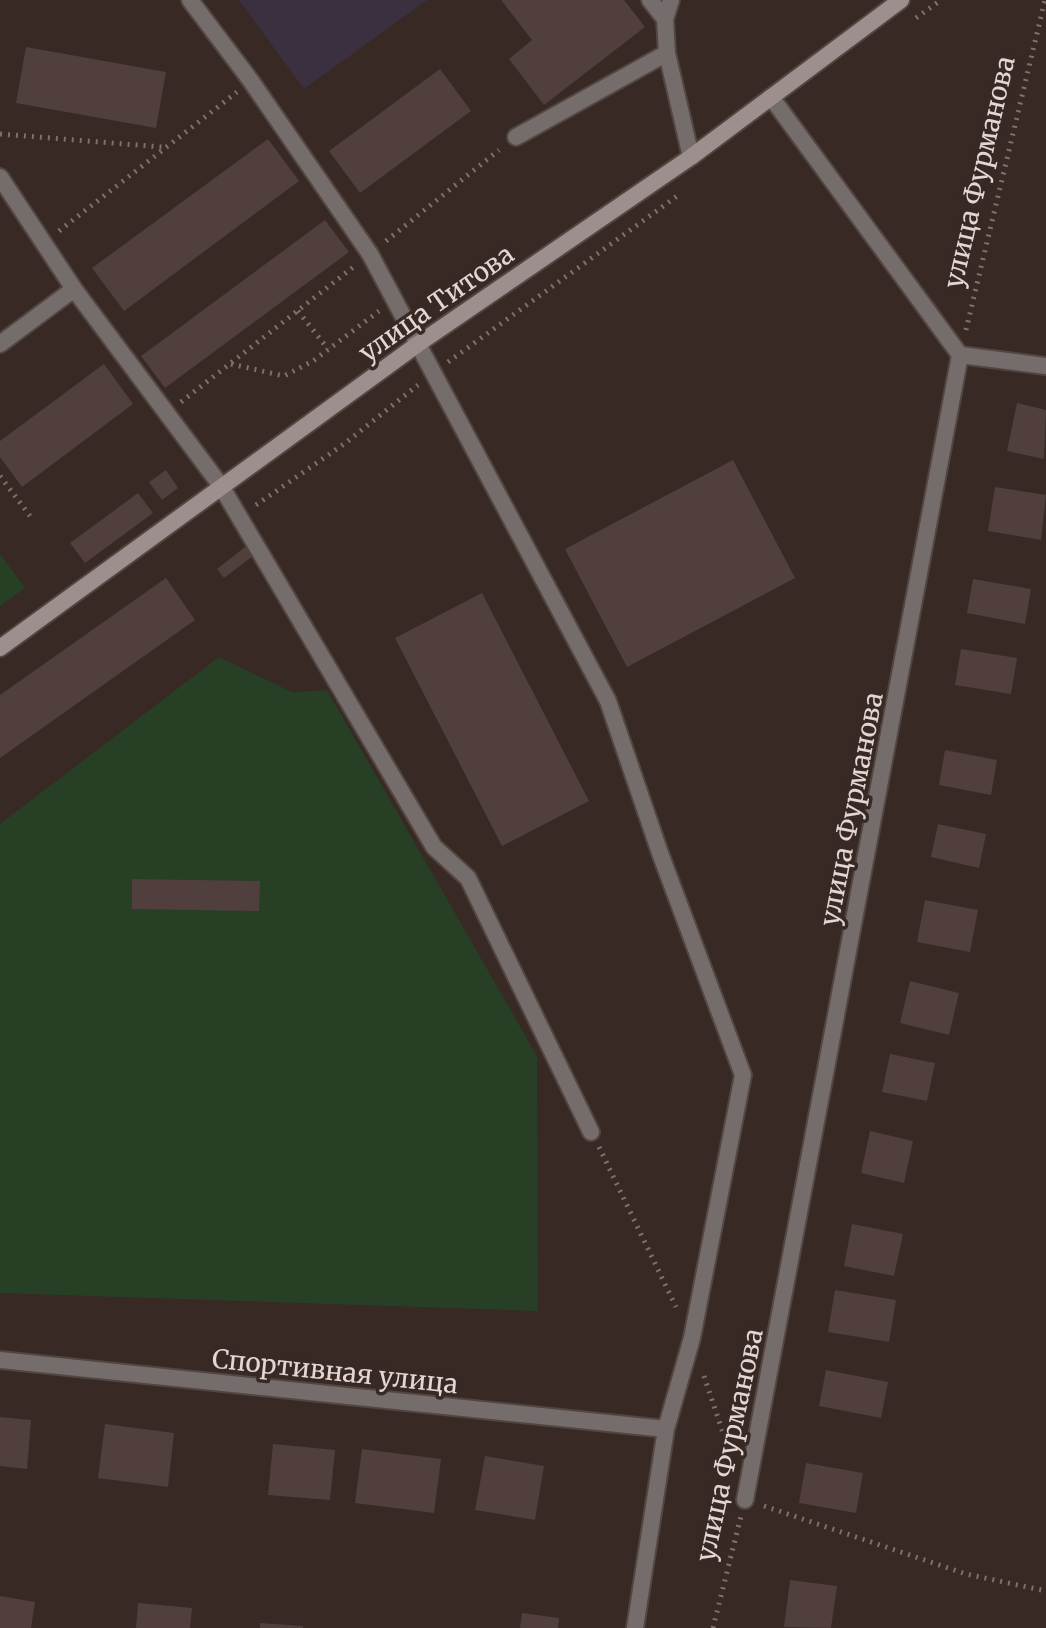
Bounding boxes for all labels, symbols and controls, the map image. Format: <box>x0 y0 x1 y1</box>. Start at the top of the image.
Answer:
street label: улица Фурманова <box>936 53 1022 291</box>
street label: улица Титова <box>352 237 520 369</box>
street label: улица Фурманова <box>812 689 890 929</box>
street label: улица Фурманова <box>688 1325 770 1564</box>
street label: Спортивная улица <box>210 1342 460 1400</box>

